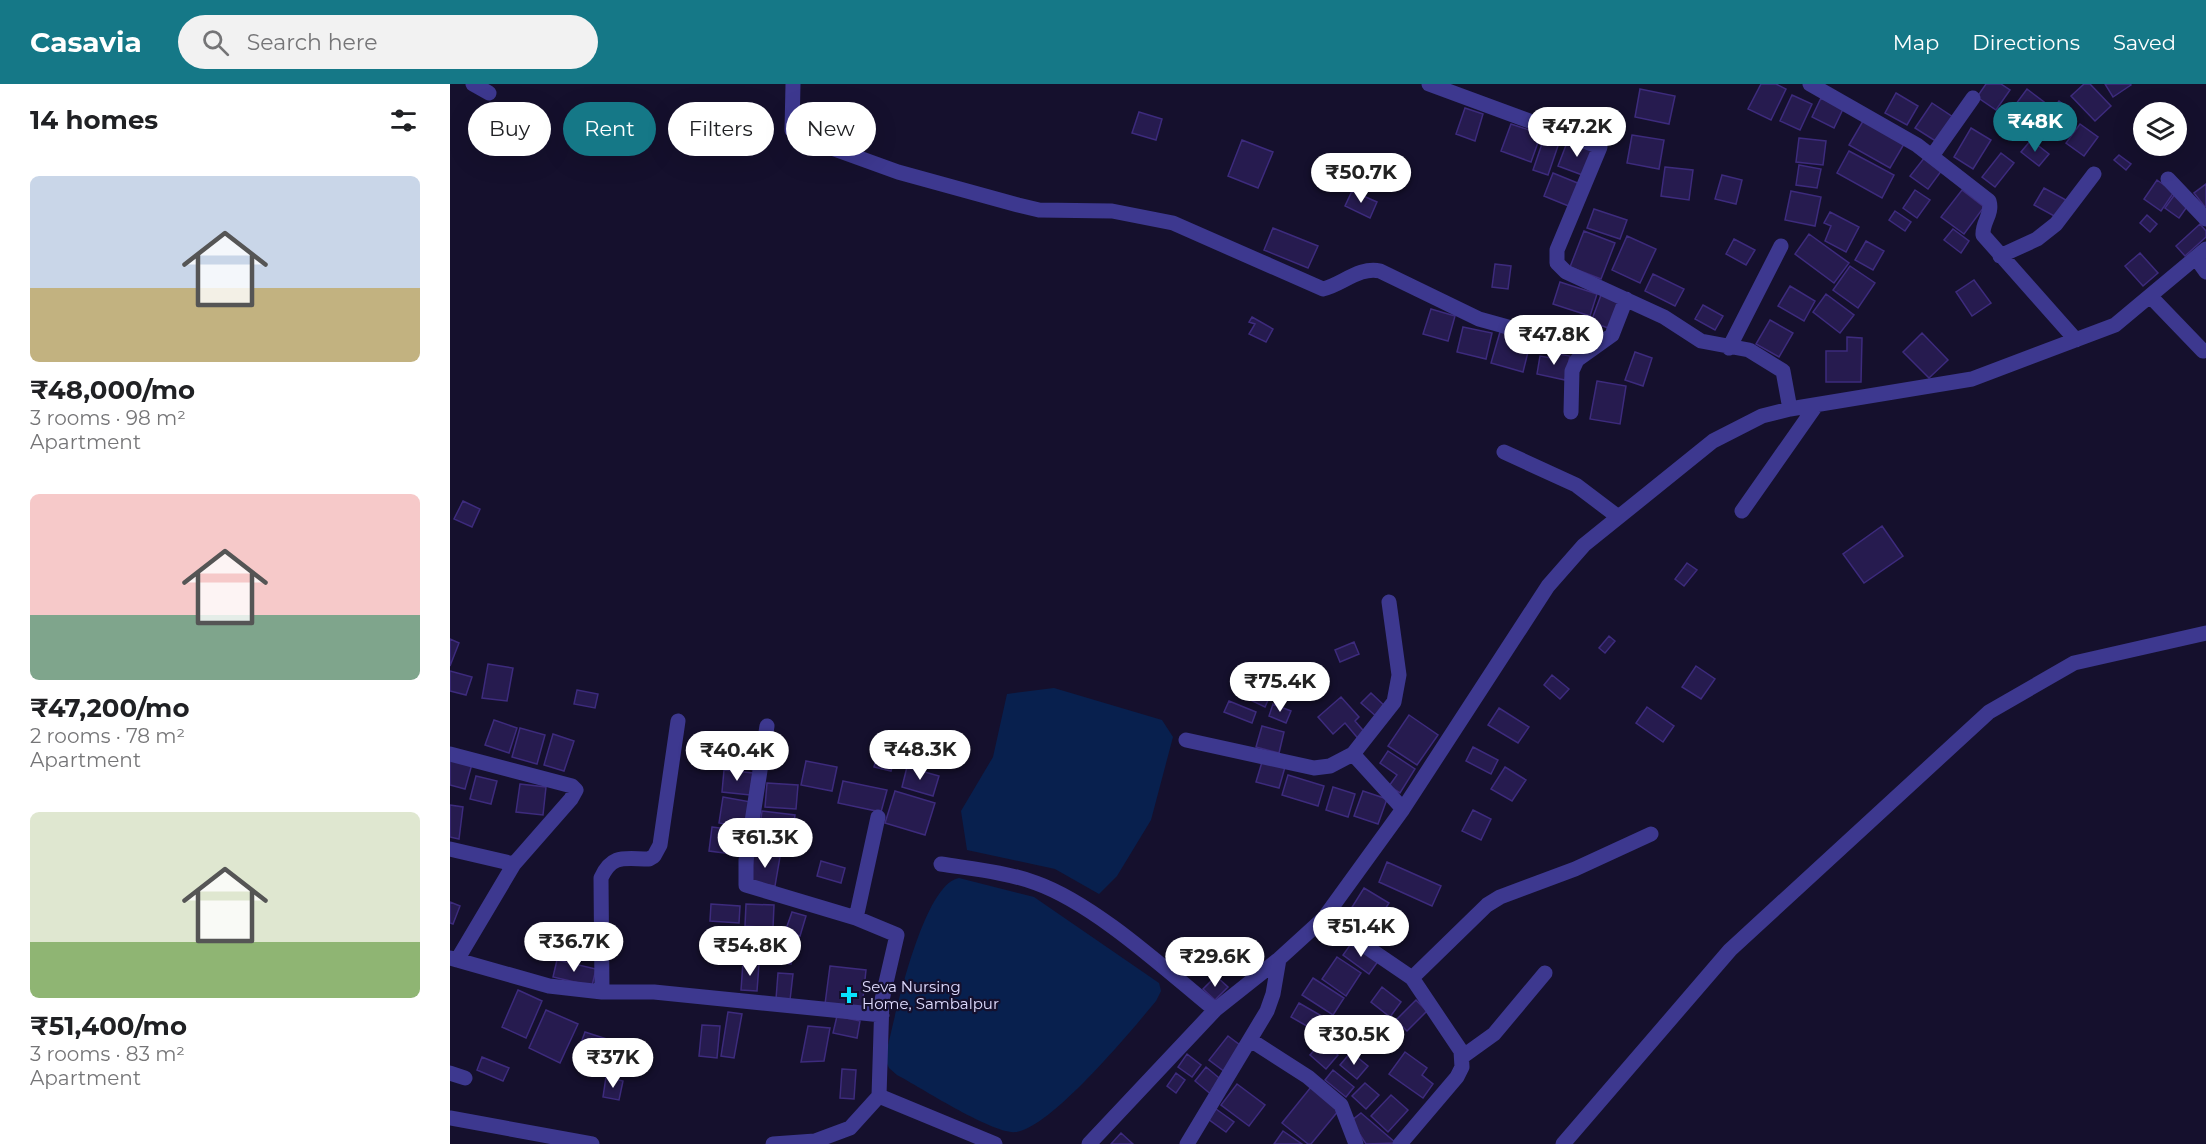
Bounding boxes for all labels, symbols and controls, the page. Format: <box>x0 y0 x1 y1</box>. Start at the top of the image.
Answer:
search box <box>178 15 598 69</box>
text: Casavia <box>30 25 142 59</box>
icon: search <box>199 26 232 59</box>
text: Search here <box>247 29 378 56</box>
text: Map <box>1893 30 1939 55</box>
text: Directions <box>1972 30 2080 55</box>
text: Saved <box>2113 30 2176 55</box>
chip: Buy <box>468 102 551 156</box>
chip: Rent <box>563 102 656 156</box>
chip: Filters <box>668 102 774 156</box>
chip: New <box>786 102 876 156</box>
pin: ₹48K <box>1999 102 2071 153</box>
map controls <box>2133 102 2187 156</box>
button: layers <box>2133 102 2187 156</box>
text: 14 homes <box>30 104 158 136</box>
icon: filters <box>387 104 420 137</box>
pin: ₹47.2K <box>1528 107 1626 158</box>
text: ₹48K <box>2007 109 2063 133</box>
text: ₹47.2K <box>1542 114 1612 138</box>
pin: ₹50.7K <box>1312 153 1410 204</box>
text: ₹50.7K <box>1325 160 1397 184</box>
icon: home <box>171 215 279 323</box>
pin: ₹47.8K <box>1505 315 1603 366</box>
text: ₹47.8K <box>1518 322 1590 346</box>
text: ₹48,000/mo <box>30 374 195 406</box>
text: 3 rooms · 98 m² <box>30 406 186 430</box>
text: Apartment <box>30 430 141 454</box>
icon: home <box>171 533 279 641</box>
pin: ₹75.4K <box>1231 662 1329 713</box>
text: ₹75.4K <box>1244 669 1316 693</box>
text: ₹47,200/mo <box>30 692 190 724</box>
text: 2 rooms · 78 m² <box>30 724 185 748</box>
pin: ₹48.3K <box>871 730 969 781</box>
pin: ₹40.4K <box>688 731 786 782</box>
text: ₹48.3K <box>883 737 957 761</box>
text: ₹40.4K <box>700 738 774 762</box>
text: Apartment <box>30 748 141 772</box>
pin: ₹61.3K <box>716 818 814 869</box>
text: ₹61.3K <box>732 825 798 849</box>
icon: home <box>171 851 279 959</box>
pin: ₹51.4K <box>1312 907 1410 958</box>
text: ₹51.4K <box>1327 914 1395 938</box>
pin: ₹36.7K <box>525 922 623 973</box>
pin: ₹54.8K <box>701 926 799 977</box>
text: ₹36.7K <box>538 929 610 953</box>
text: ₹54.8K <box>713 933 787 957</box>
pin: ₹29.6K <box>1166 937 1264 988</box>
text: ₹29.6K <box>1179 944 1251 968</box>
place label: Seva Nursing Home, Sambalpur <box>862 977 999 1013</box>
marker: Seva Nursing Home, Sambalpur <box>840 986 858 1004</box>
text: ₹51,400/mo <box>30 1010 187 1042</box>
pin: ₹30.5K <box>1305 1015 1403 1066</box>
text: ₹30.5K <box>1318 1022 1390 1046</box>
pin: ₹37K <box>577 1038 649 1089</box>
text: 3 rooms · 83 m² <box>30 1042 185 1066</box>
text: ₹37K <box>586 1045 640 1069</box>
text: Apartment <box>30 1066 141 1090</box>

